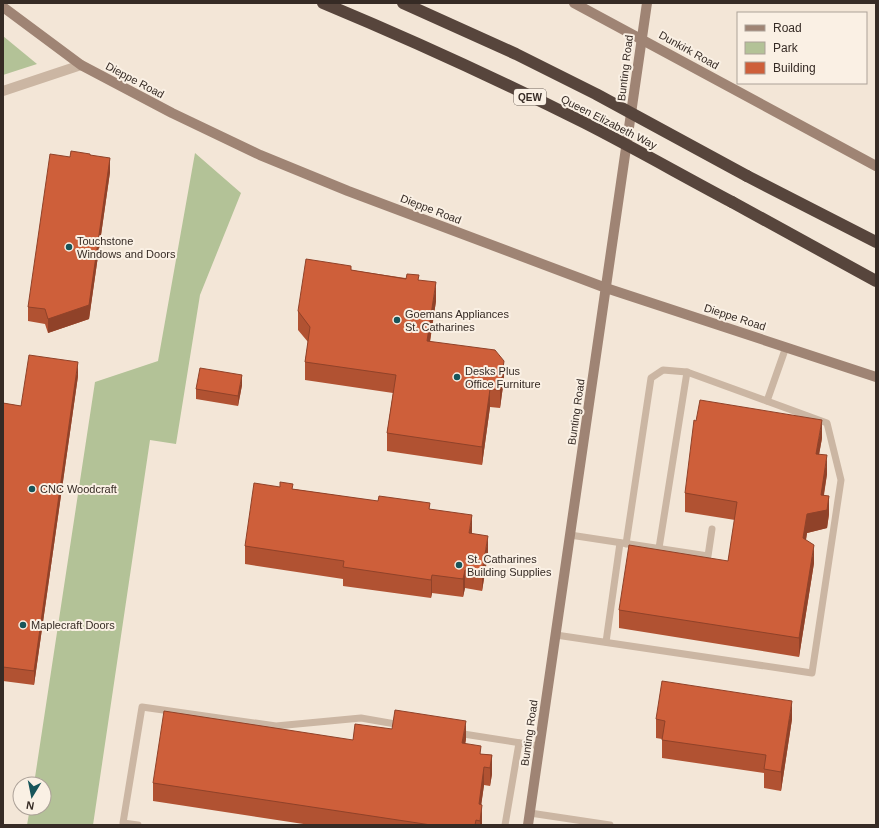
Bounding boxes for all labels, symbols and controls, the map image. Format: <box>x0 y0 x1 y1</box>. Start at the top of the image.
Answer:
legend <box>737 12 867 84</box>
text: Road <box>773 21 802 35</box>
street label: Dunkirk Road <box>657 29 721 71</box>
street label: Bunting Road <box>615 34 635 102</box>
text: Park <box>773 41 799 55</box>
street label: Dieppe Road <box>104 60 166 100</box>
text: Building <box>773 61 816 75</box>
road number: QEW <box>514 89 546 105</box>
street label: Queen Elizabeth Way <box>559 93 659 152</box>
street label: Dieppe Road <box>399 192 463 226</box>
place label: Touchstone Windows and Doors <box>77 235 176 260</box>
marker: Touchstone Windows and Doors <box>64 242 74 252</box>
street label: Dieppe Road <box>703 301 767 333</box>
place label: Goemans Appliances St. Catharines <box>405 308 509 333</box>
marker: Goemans Appliances St. Catharines <box>392 315 402 325</box>
place label: Desks Plus Office Furniture <box>465 365 541 390</box>
marker: Desks Plus Office Furniture <box>452 372 462 382</box>
street label: Bunting Road <box>565 378 587 446</box>
place label: CNC Woodcraft <box>40 483 117 495</box>
marker: CNC Woodcraft <box>27 484 37 494</box>
place label: St. Catharines Building Supplies <box>467 553 552 578</box>
marker: St. Catharines Building Supplies <box>454 560 464 570</box>
place label: Maplecraft Doors <box>31 619 115 631</box>
marker: Maplecraft Doors <box>18 620 28 630</box>
street label: Bunting Road <box>518 699 540 767</box>
north arrow <box>12 776 52 816</box>
text: N <box>25 799 35 812</box>

